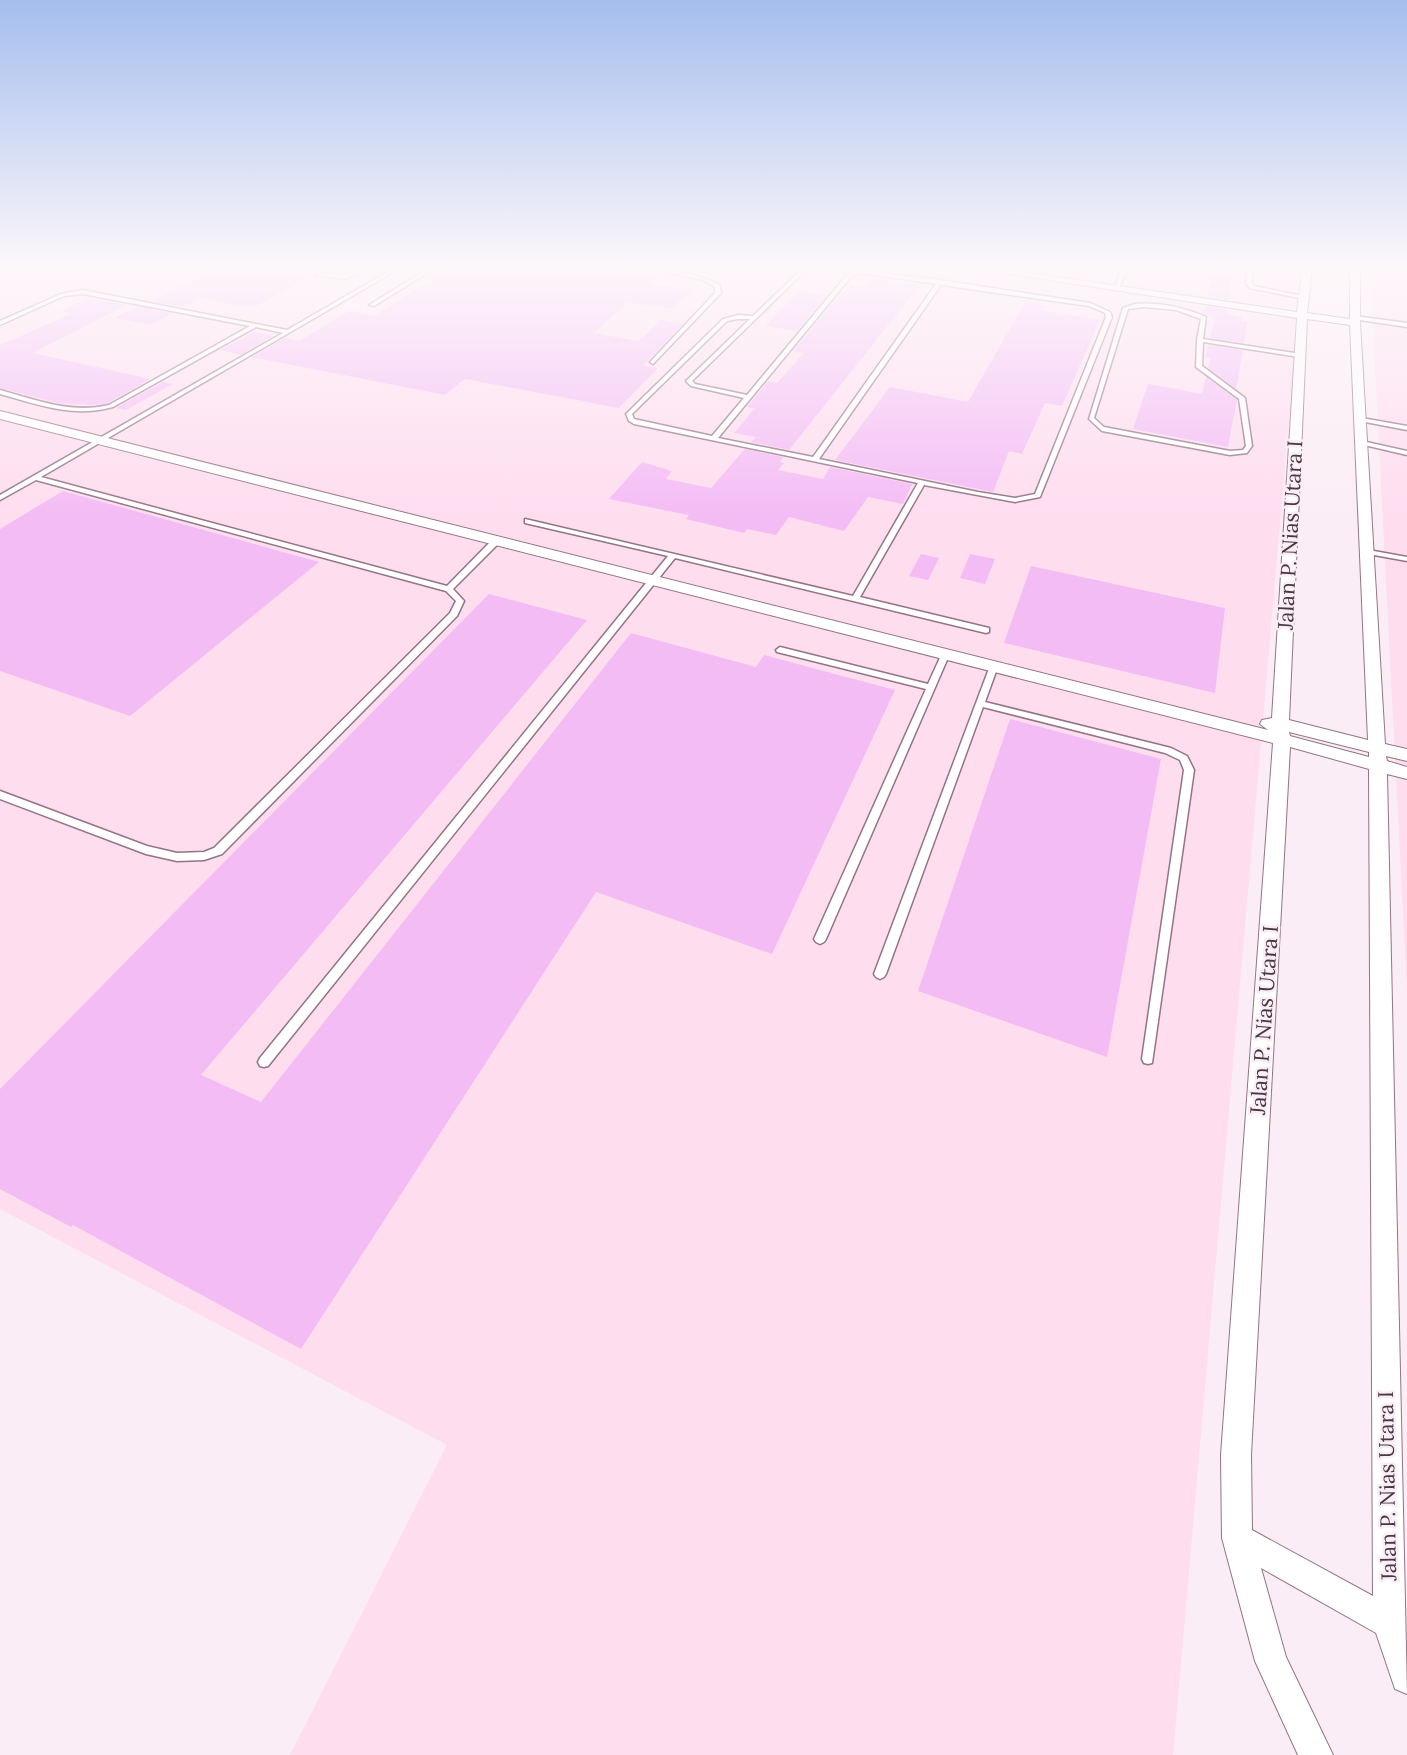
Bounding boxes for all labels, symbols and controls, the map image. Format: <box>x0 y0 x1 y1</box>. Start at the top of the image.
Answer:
street label: Jalan P. Nias Utara I <box>1271 440 1308 631</box>
street label: Jalan P. Nias Utara I <box>1244 924 1284 1117</box>
street label: Jalan P. Nias Utara I <box>1372 1391 1402 1582</box>

